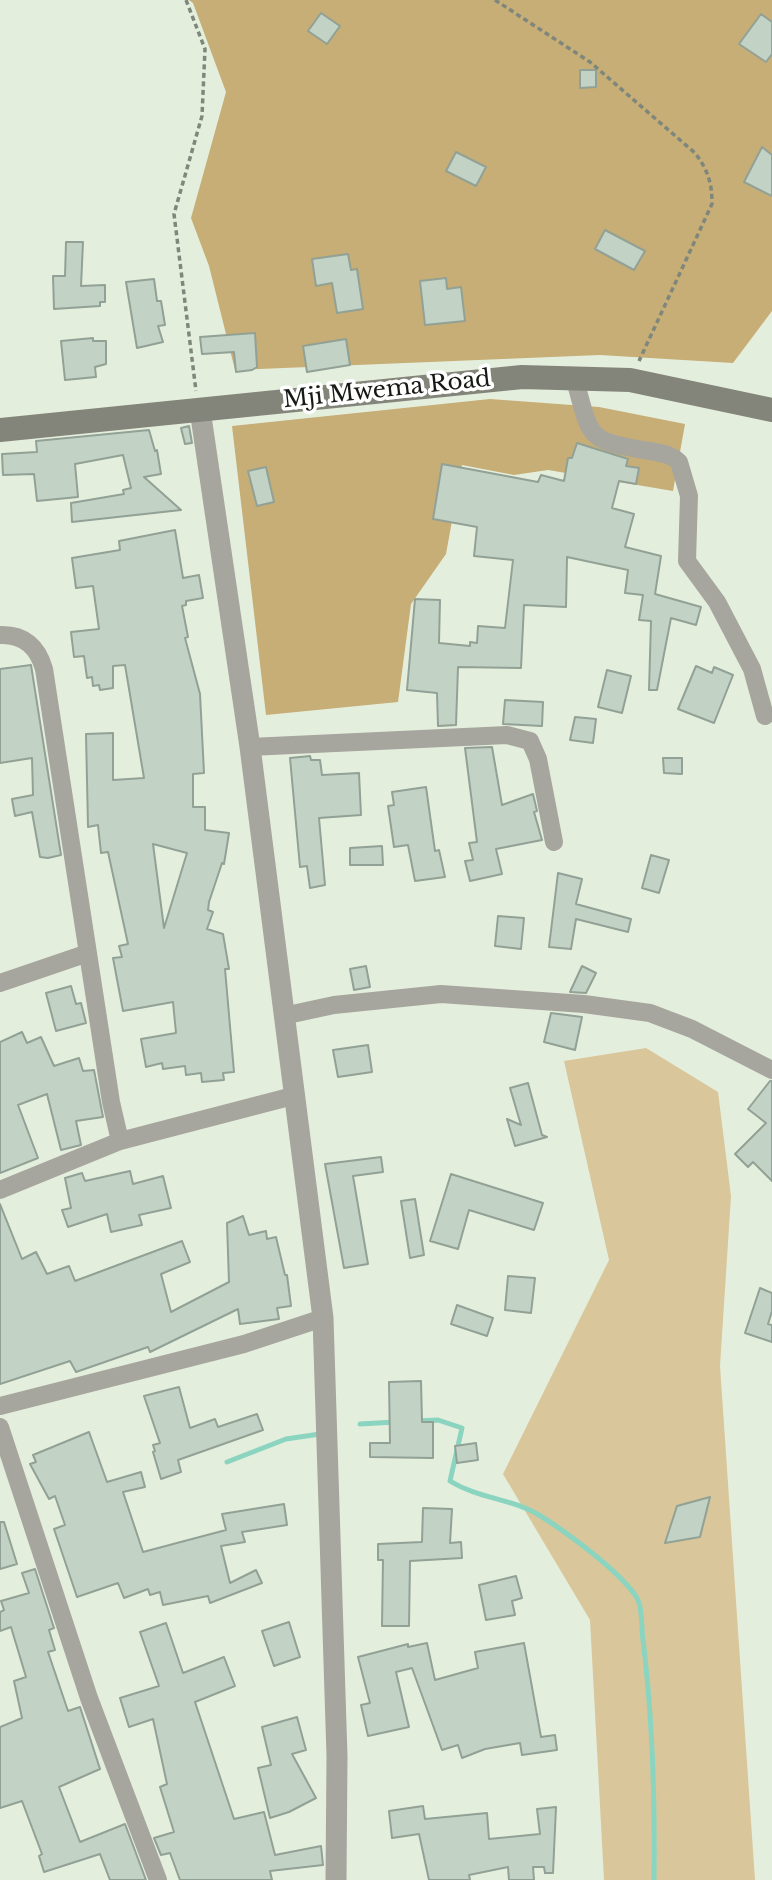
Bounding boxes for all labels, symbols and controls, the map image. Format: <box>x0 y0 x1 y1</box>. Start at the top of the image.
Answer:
street label: Mji Mwema Road <box>282 365 492 415</box>

